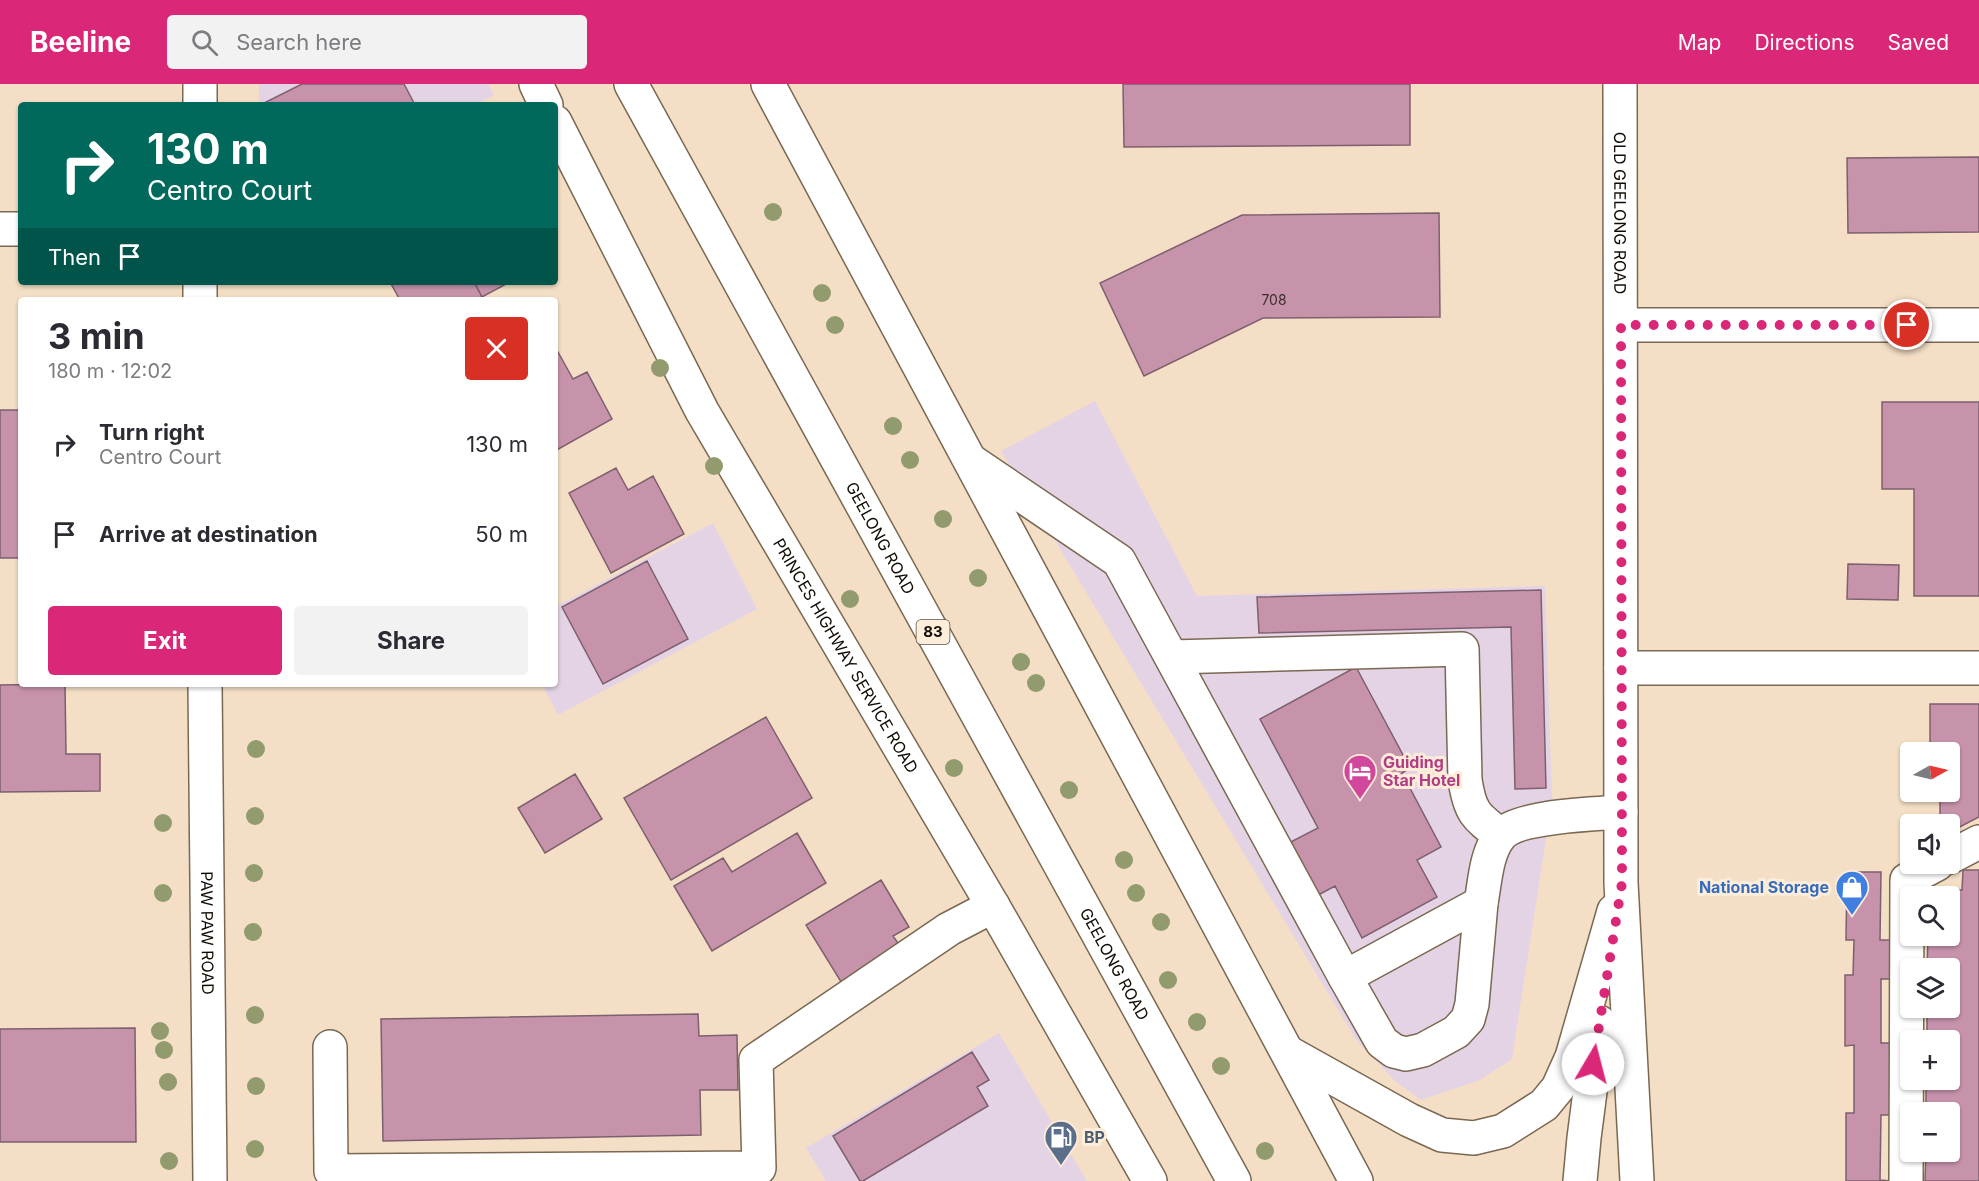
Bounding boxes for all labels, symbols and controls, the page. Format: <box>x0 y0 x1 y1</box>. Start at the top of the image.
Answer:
search box <box>167 15 587 69</box>
text: Beeline <box>30 25 131 59</box>
icon: search <box>188 26 221 59</box>
text: Search here <box>236 29 362 55</box>
text: Map <box>1678 30 1721 55</box>
text: Directions <box>1754 30 1855 55</box>
text: Saved <box>1888 30 1949 55</box>
text: 130 m <box>147 123 269 174</box>
icon: right <box>48 126 126 204</box>
street label: OLD GEELONG ROAD <box>1610 132 1630 294</box>
text: Centro Court <box>147 174 312 207</box>
icon: arrive <box>113 240 146 273</box>
text: Then <box>48 244 101 270</box>
house number: 708 <box>1261 291 1287 308</box>
pin <box>1881 299 1932 350</box>
icon: arrive <box>1890 308 1923 341</box>
text: 3 min <box>48 314 145 358</box>
button: close <box>465 317 528 380</box>
text: 180 m · 12:02 <box>48 359 172 383</box>
text: Turn right <box>99 419 205 445</box>
icon: right <box>48 428 81 461</box>
text: 130 m <box>466 431 528 457</box>
text: Centro Court <box>99 445 221 469</box>
street label: GEELONG ROAD <box>842 478 919 598</box>
icon: arrive <box>48 518 81 551</box>
text: Arrive at destination <box>99 521 318 547</box>
text: 50 m <box>475 521 528 547</box>
street label: PRINCES HIGHWAY SERVICE ROAD <box>769 535 923 777</box>
button: Exit <box>48 606 282 675</box>
button: Share <box>294 606 528 675</box>
road number: 83 <box>916 620 950 644</box>
north arrow <box>1900 742 1960 802</box>
map controls <box>1900 742 1960 1162</box>
place label: Guiding Star Hotel <box>1383 752 1460 790</box>
hotel icon: Guiding Star Hotel <box>1342 753 1378 800</box>
button: sound <box>1900 814 1960 874</box>
shop icon: National Storage <box>1834 869 1870 916</box>
street label: PAW PAW ROAD <box>197 871 218 995</box>
place label: National Storage <box>1699 877 1829 897</box>
button: search <box>1900 886 1960 946</box>
street label: GEELONG ROAD <box>1076 904 1154 1023</box>
button: layers <box>1900 958 1960 1018</box>
button: + <box>1900 1030 1960 1090</box>
position arrow <box>1561 1032 1625 1096</box>
button: − <box>1900 1102 1960 1162</box>
fuel station icon: BP <box>1043 1119 1079 1166</box>
place label: BP <box>1084 1127 1105 1147</box>

